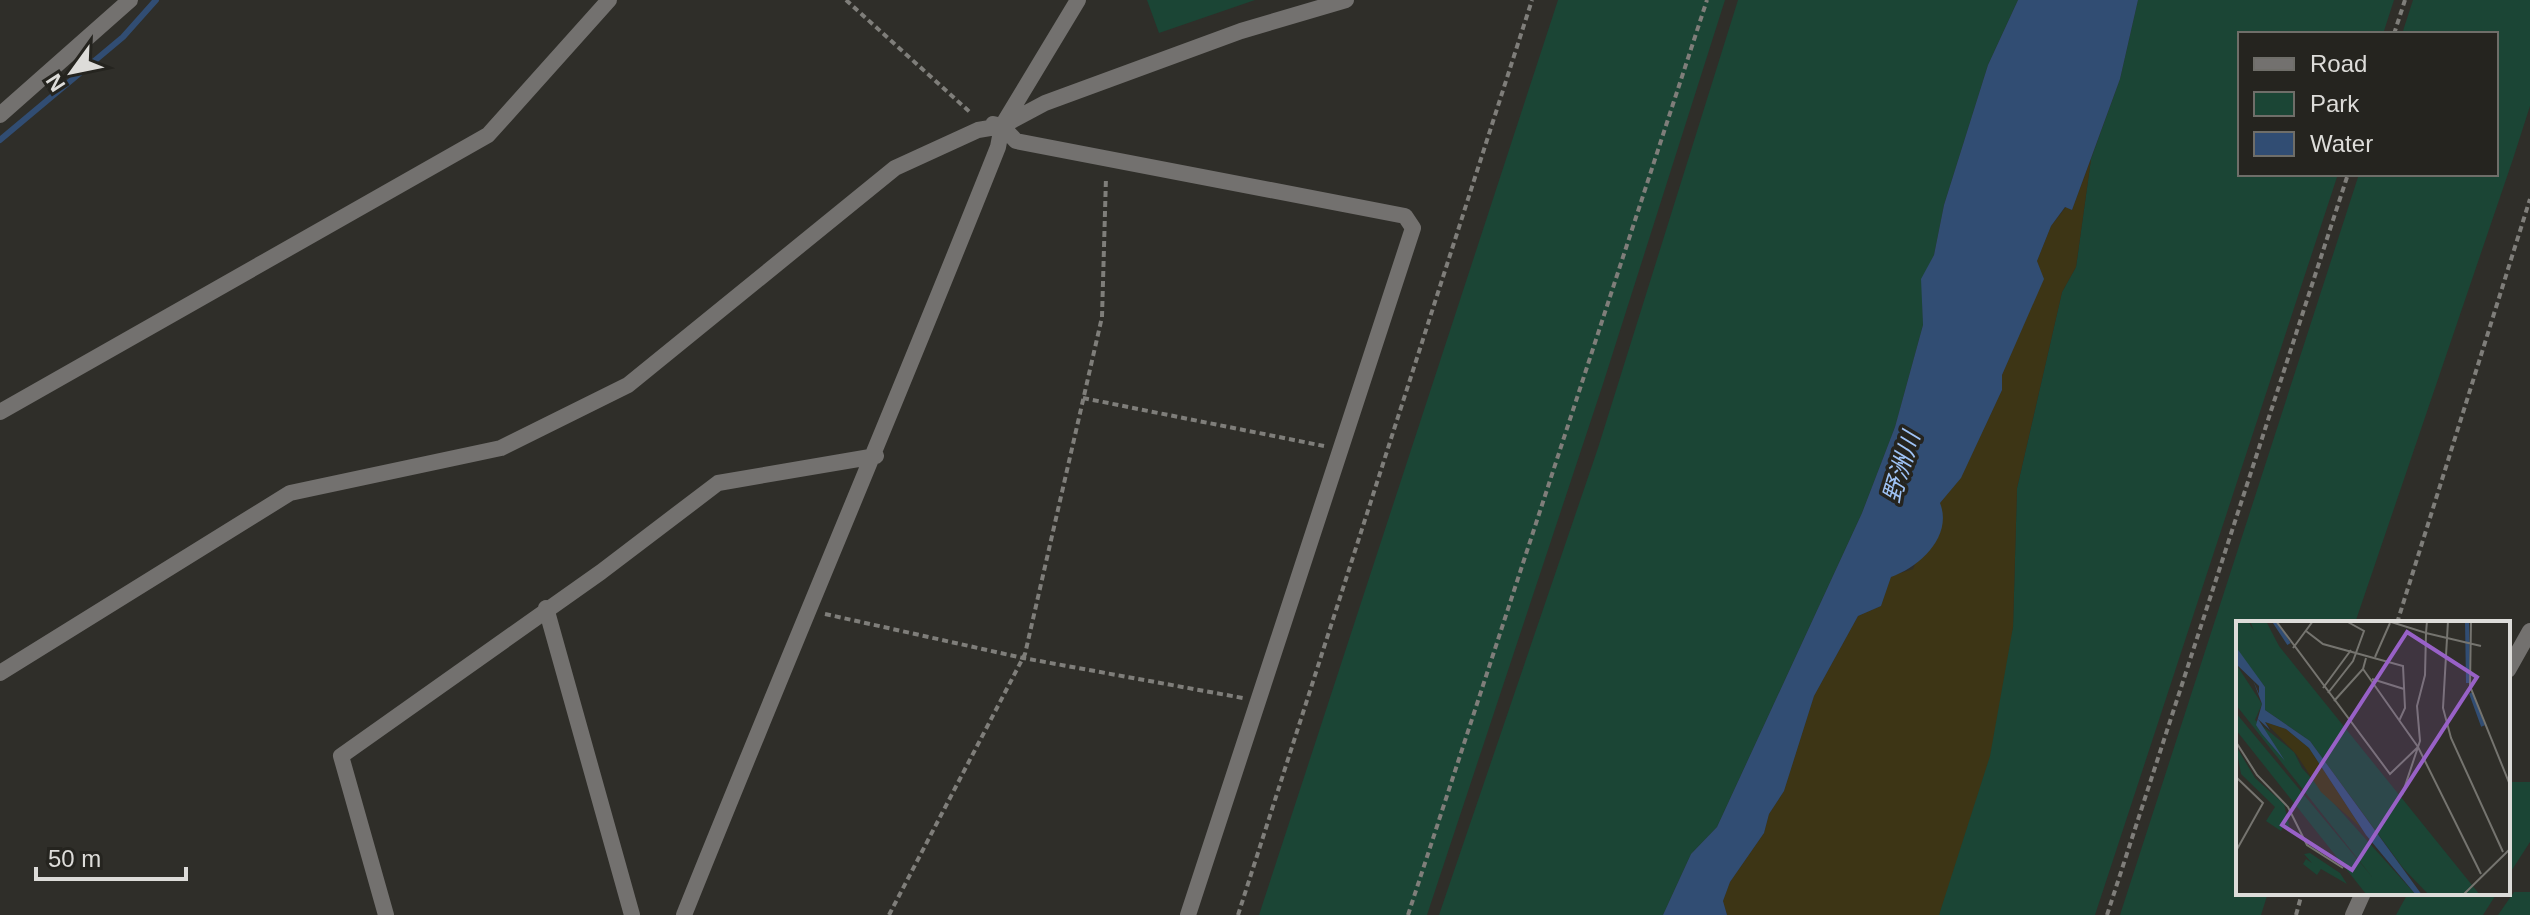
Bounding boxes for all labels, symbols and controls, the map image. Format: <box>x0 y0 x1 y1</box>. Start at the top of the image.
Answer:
north arrow <box>32 32 112 112</box>
legend <box>2238 32 2498 176</box>
text: Road <box>2310 50 2367 77</box>
text: N <box>41 69 70 96</box>
text: Park <box>2310 90 2360 117</box>
text: Water <box>2310 130 2373 157</box>
water label: 野洲川 <box>1878 426 1925 505</box>
inset map <box>2236 621 2510 895</box>
scale bar <box>36 831 186 881</box>
text: 50 m <box>48 845 101 872</box>

